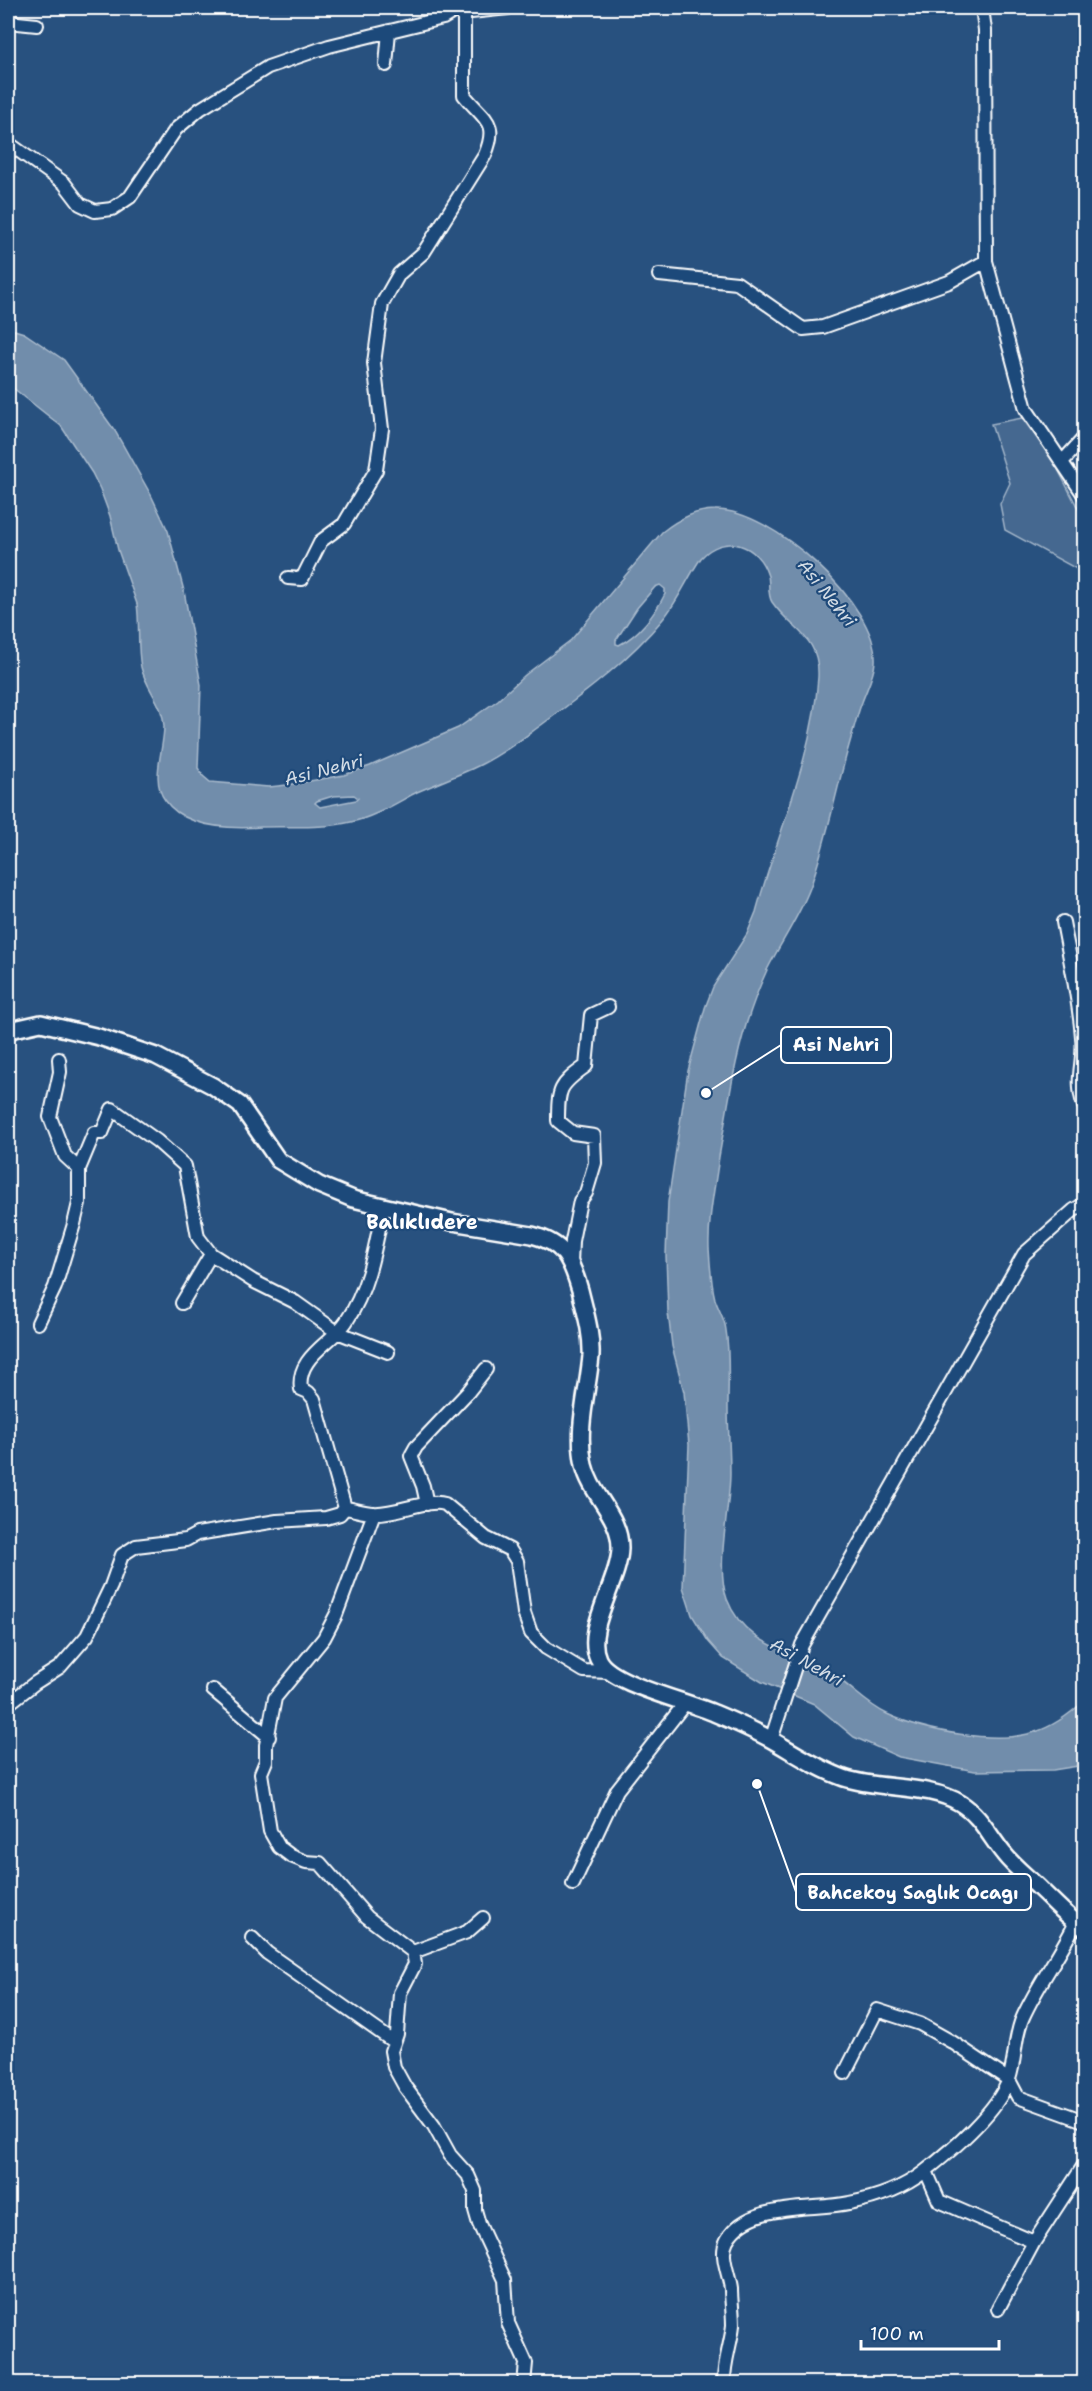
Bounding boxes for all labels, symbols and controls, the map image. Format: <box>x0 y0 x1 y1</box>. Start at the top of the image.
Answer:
water label: Asi Nehri <box>792 554 862 633</box>
water label: Asi Nehri <box>282 748 367 791</box>
callout: Asi Nehri <box>781 1027 891 1063</box>
text: Asi Nehri <box>793 1033 879 1057</box>
district label: Balıklıdere <box>366 1209 478 1235</box>
water label: Asi Nehri <box>766 1632 849 1692</box>
callout: Bahcekoy Saglık Ocagı <box>796 1874 1031 1910</box>
text: Bahcekoy Saglık Ocagı <box>807 1881 1019 1905</box>
scale bar <box>861 2313 999 2351</box>
text: 100 m <box>870 2322 924 2346</box>

